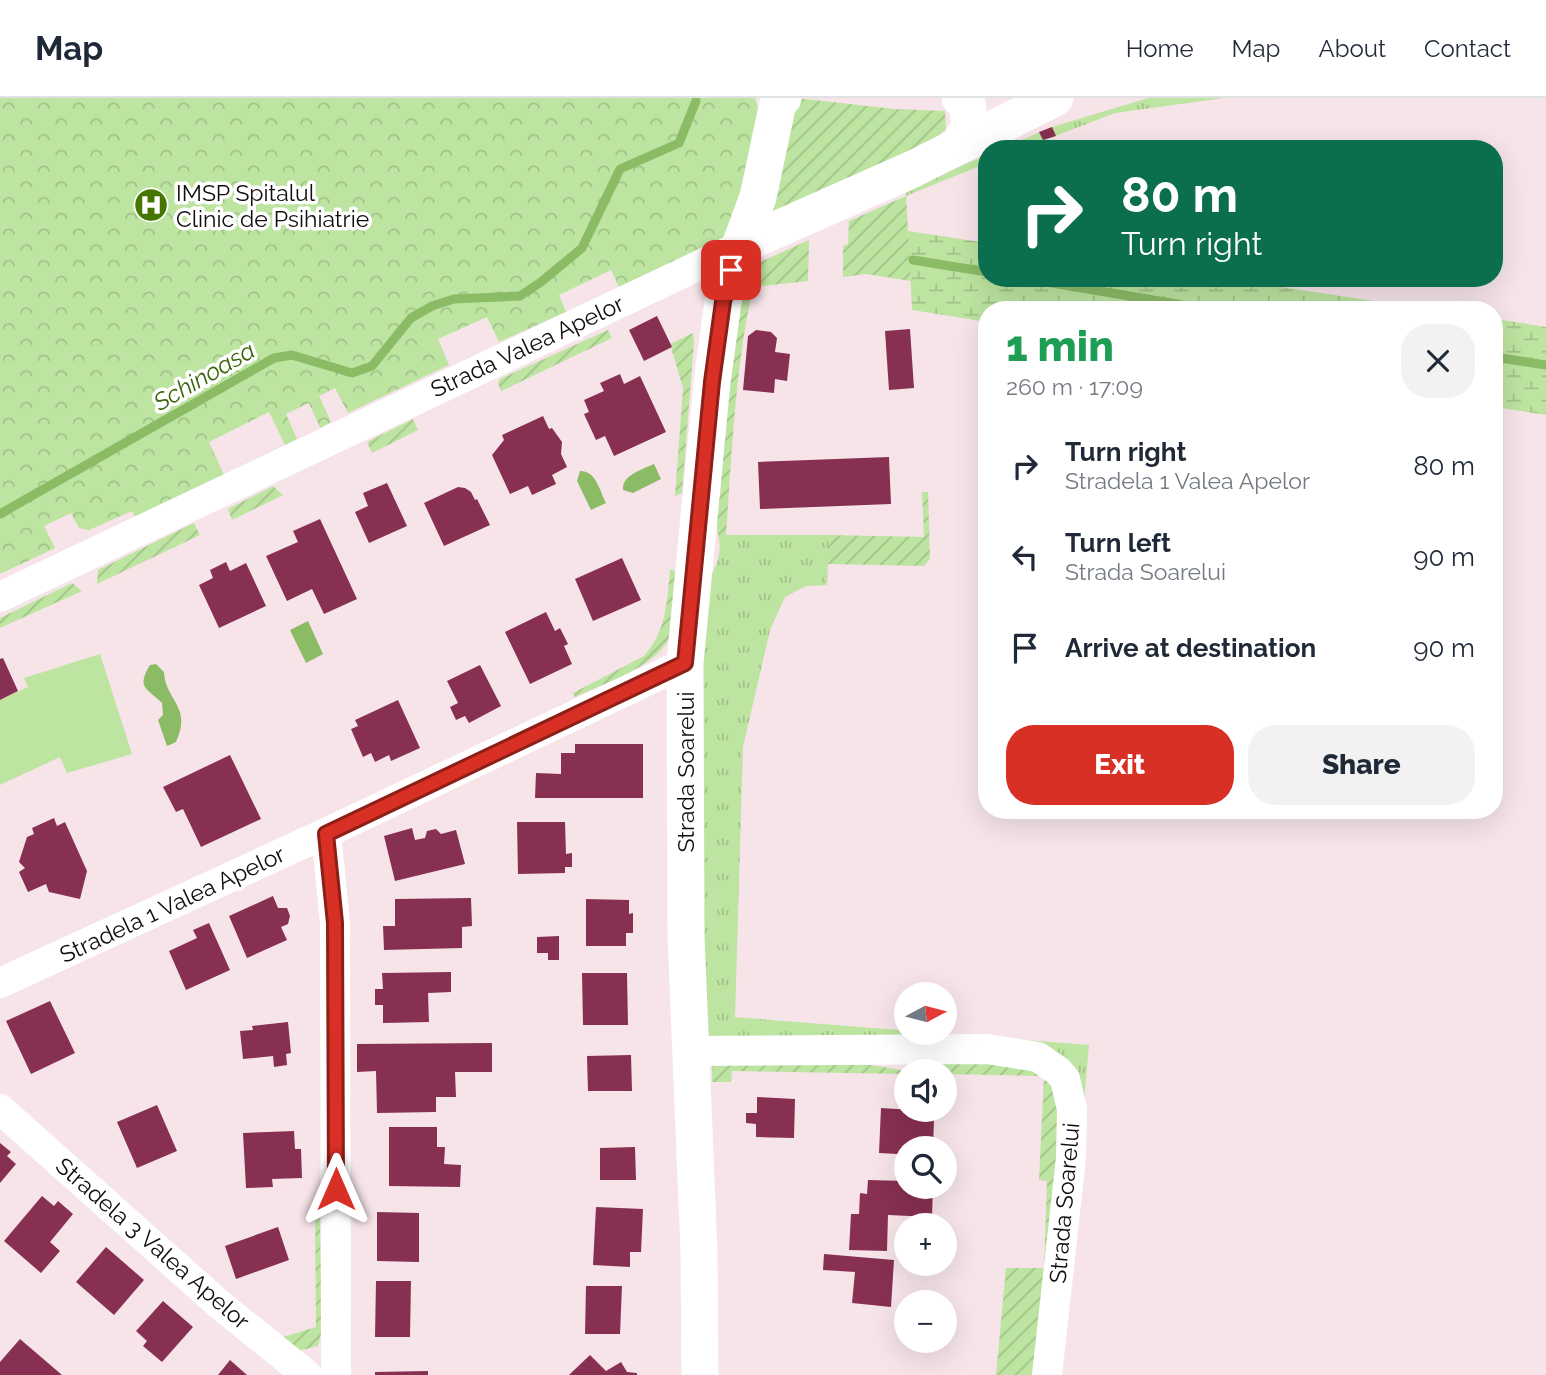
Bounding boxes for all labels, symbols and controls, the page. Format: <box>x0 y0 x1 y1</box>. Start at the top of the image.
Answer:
text: Map <box>35 29 103 68</box>
text: Home <box>1126 34 1194 63</box>
text: Map <box>1232 34 1280 63</box>
text: About <box>1318 34 1386 63</box>
text: Contact <box>1424 34 1511 63</box>
text: 80 m <box>1121 166 1238 223</box>
icon: right <box>1006 168 1097 259</box>
place label: IMSP Spitalul Clinic de Psihiatrie <box>176 179 369 232</box>
hospital icon: IMSP Spitalul Clinic de Psihiatrie <box>132 186 170 224</box>
text: Turn right <box>1121 225 1262 262</box>
pin <box>701 240 761 300</box>
icon: arrive <box>712 251 750 289</box>
street label: Strada Valea Apelor <box>426 289 628 403</box>
text: 1 min <box>1006 322 1114 371</box>
button: close <box>1401 324 1475 398</box>
water label: Schinoasa <box>147 335 260 417</box>
text: 260 m · 17:09 <box>1006 373 1143 400</box>
text: Turn right <box>1065 437 1186 467</box>
icon: right <box>1006 447 1044 485</box>
text: 80 m <box>1413 451 1475 481</box>
text: Stradela 1 Valea Apelor <box>1065 467 1310 494</box>
text: Turn left <box>1065 528 1171 558</box>
icon: left <box>1006 538 1044 576</box>
text: 90 m <box>1413 542 1475 572</box>
text: Strada Soarelui <box>1065 558 1226 585</box>
icon: arrive <box>1006 629 1044 667</box>
text: Arrive at destination <box>1065 633 1316 663</box>
text: 90 m <box>1413 633 1475 663</box>
street label: Strada Soarelui <box>672 691 699 853</box>
button: Exit <box>1006 725 1234 805</box>
button: Share <box>1248 725 1475 805</box>
street label: Stradela 1 Valea Apelor <box>55 840 289 968</box>
north arrow <box>894 982 957 1045</box>
map controls <box>894 982 957 1353</box>
button: sound <box>894 1059 957 1122</box>
street label: Strada Soarelui <box>1044 1122 1084 1284</box>
button: search <box>894 1136 957 1199</box>
street label: Stradela 3 Valea Apelor <box>51 1152 255 1334</box>
position arrow <box>299 1152 373 1226</box>
button: + <box>894 1213 957 1276</box>
button: − <box>894 1290 957 1353</box>

